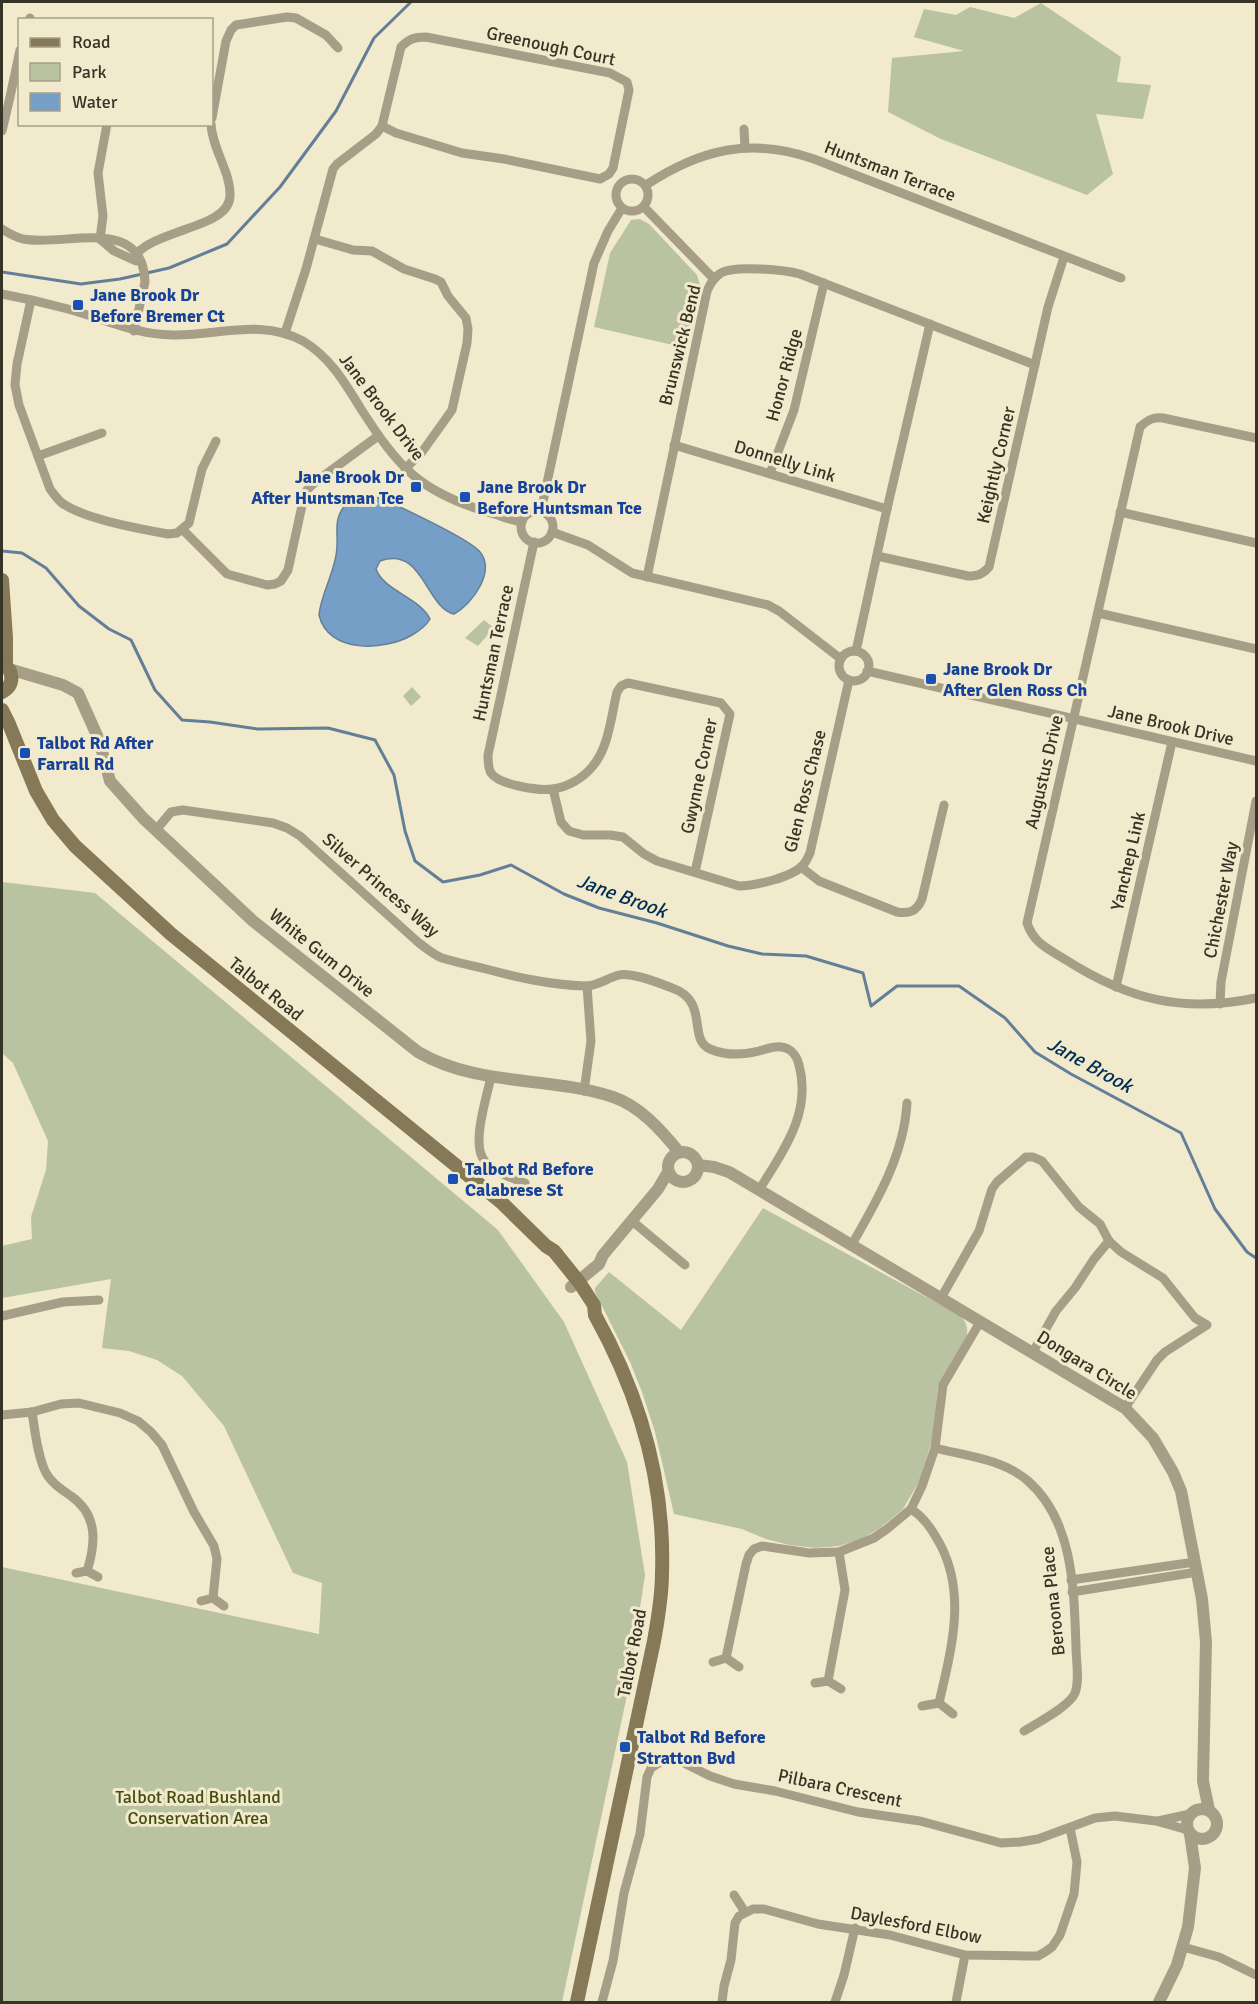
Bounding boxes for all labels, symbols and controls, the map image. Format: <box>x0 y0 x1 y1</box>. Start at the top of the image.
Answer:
legend <box>18 18 213 126</box>
street label: Greenough Court <box>484 22 618 70</box>
text: Road <box>72 31 111 53</box>
text: Park <box>72 61 107 83</box>
text: Water <box>72 91 118 113</box>
street label: Huntsman Terrace <box>821 136 959 206</box>
street label: Brunswick Bend <box>654 282 706 408</box>
place label: Jane Brook Dr Before Bremer Ct <box>90 284 225 327</box>
marker: Jane Brook Dr Before Bremer Ct <box>71 298 85 312</box>
street label: Honor Ridge <box>761 326 807 424</box>
street label: Jane Brook Drive <box>335 349 429 465</box>
street label: Keightly Corner <box>972 404 1020 526</box>
street label: Donnelly Link <box>732 435 838 487</box>
place label: Jane Brook Dr After Huntsman Tce <box>251 466 405 509</box>
place label: Jane Brook Dr Before Huntsman Tce <box>477 476 642 519</box>
marker: Jane Brook Dr After Huntsman Tce <box>409 480 423 494</box>
marker: Jane Brook Dr Before Huntsman Tce <box>458 490 472 504</box>
street label: Huntsman Terrace <box>468 583 518 723</box>
place label: Jane Brook Dr After Glen Ross Ch <box>943 658 1087 701</box>
marker: Jane Brook Dr After Glen Ross Ch <box>924 672 938 686</box>
street label: Jane Brook Drive <box>1106 700 1236 750</box>
street label: Augustus Drive <box>1020 713 1068 831</box>
street label: Gwynne Corner <box>676 716 722 836</box>
street label: Glen Ross Chase <box>779 727 831 855</box>
place label: Talbot Rd After Farrall Rd <box>37 732 154 775</box>
marker: Talbot Rd After Farrall Rd <box>18 746 32 760</box>
street label: Yanchep Link <box>1106 809 1150 913</box>
street label: Silver Princess Way <box>318 828 445 942</box>
street label: Chichester Way <box>1199 839 1243 960</box>
water label: Jane Brook <box>574 868 672 924</box>
street label: White Gum Drive <box>265 904 379 1002</box>
street label: Talbot Road <box>224 952 308 1026</box>
water label: Jane Brook <box>1043 1031 1139 1100</box>
place label: Talbot Rd Before Calabrese St <box>465 1158 594 1201</box>
marker: Talbot Rd Before Calabrese St <box>446 1172 460 1186</box>
street label: Dongara Circle <box>1033 1326 1141 1404</box>
street label: Beroona Place <box>1036 1545 1070 1657</box>
street label: Talbot Road <box>613 1607 651 1699</box>
place label: Talbot Rd Before Stratton Bvd <box>637 1726 766 1769</box>
marker: Talbot Rd Before Stratton Bvd <box>618 1740 632 1754</box>
street label: Pilbara Crescent <box>776 1764 904 1812</box>
park label: Talbot Road Bushland Conservation Area <box>115 1786 281 1829</box>
street label: Daylesford Elbow <box>849 1901 983 1949</box>

